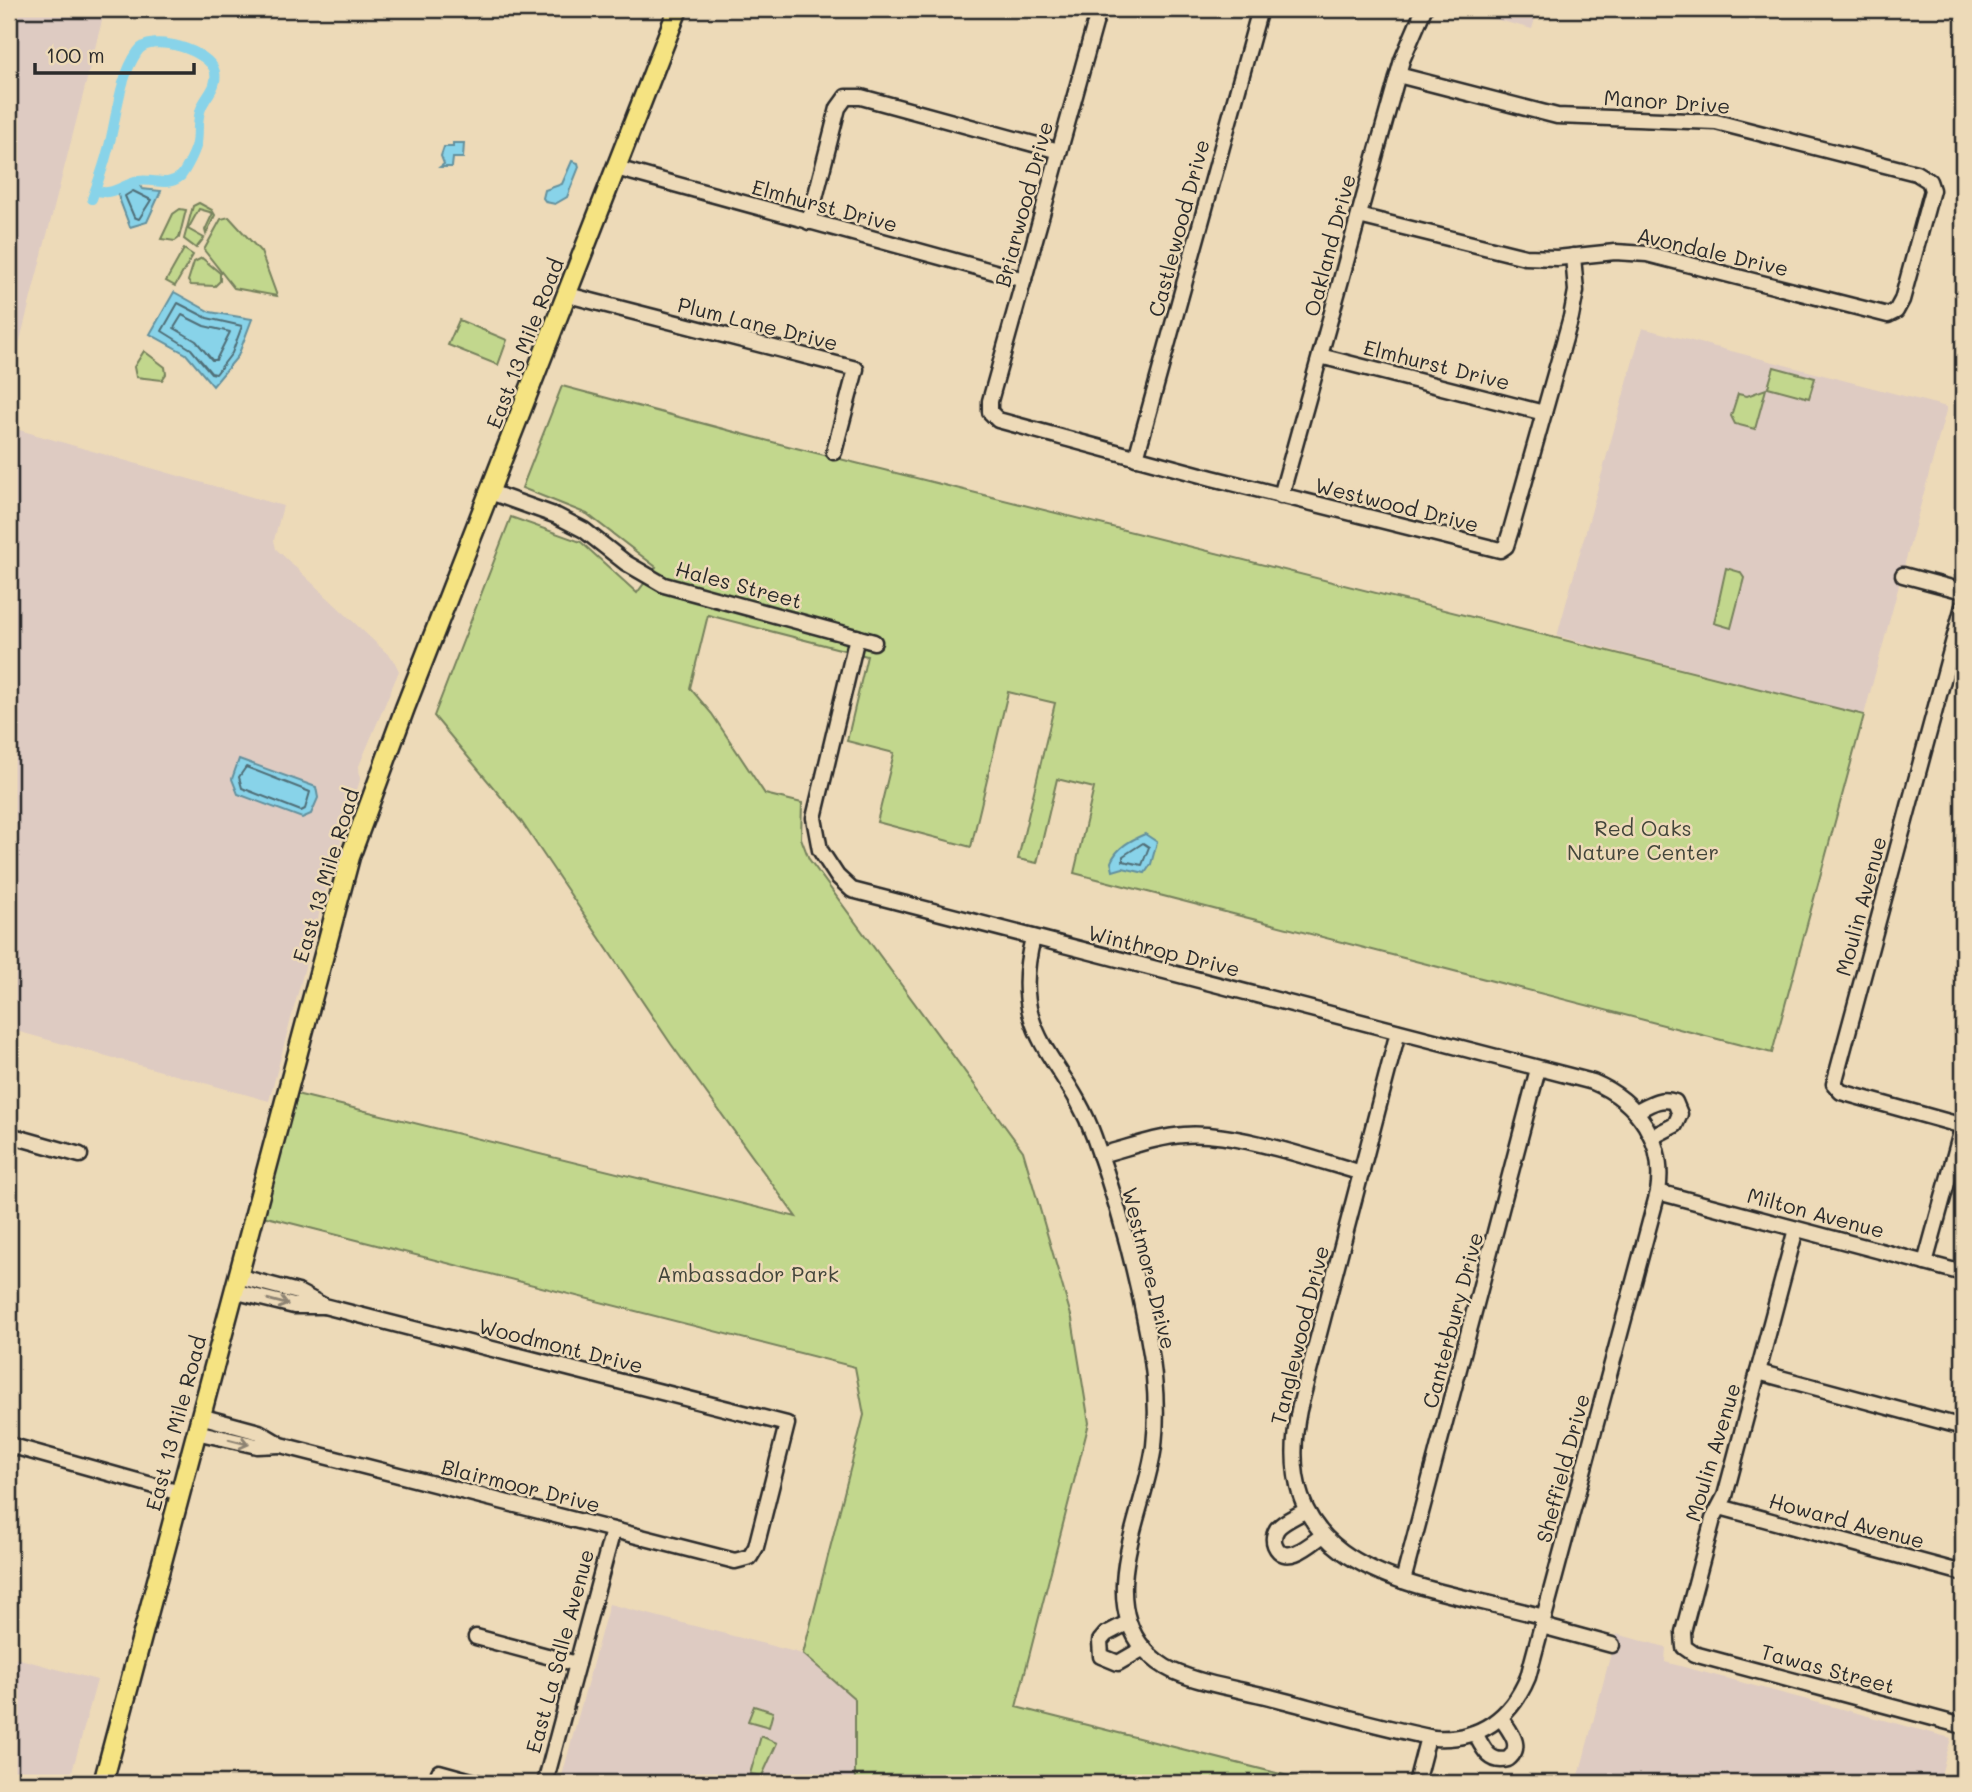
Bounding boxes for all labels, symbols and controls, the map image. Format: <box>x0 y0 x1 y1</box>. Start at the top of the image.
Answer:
scale bar <box>35 32 194 76</box>
text: 100 m <box>46 41 105 68</box>
street label: Manor Drive <box>1603 83 1731 119</box>
street label: Briarwood Drive <box>988 118 1058 290</box>
street label: Castlewood Drive <box>1141 136 1215 320</box>
street label: Oakland Drive <box>1297 171 1361 319</box>
street label: Elmhurst Drive <box>749 173 901 237</box>
street label: Avondale Drive <box>1635 220 1791 282</box>
street label: East 13 Mile Road <box>479 254 569 432</box>
street label: Plum Lane Drive <box>675 290 841 356</box>
street label: Elmhurst Drive <box>1361 333 1513 395</box>
street label: Westwood Drive <box>1312 471 1482 537</box>
street label: Hales Street <box>673 554 805 614</box>
street label: East 13 Mile Road <box>286 785 364 965</box>
park label: Red Oaks Nature Center <box>1567 814 1719 865</box>
street label: Moulin Avenue <box>1828 833 1892 979</box>
street label: Winthrop Drive <box>1085 918 1243 982</box>
street label: Milton Avenue <box>1744 1181 1888 1243</box>
street label: Westmore Drive <box>1117 1184 1183 1352</box>
street label: Canterbury Drive <box>1416 1229 1488 1411</box>
street label: Tanglewood Drive <box>1264 1243 1334 1427</box>
park label: Ambassador Park <box>657 1260 839 1287</box>
one-way arrow <box>267 1296 289 1309</box>
street label: Woodmont Drive <box>476 1311 646 1379</box>
street label: East 13 Mile Road <box>139 1332 211 1514</box>
street label: Moulin Avenue <box>1678 1379 1746 1525</box>
street label: Sheffield Drive <box>1529 1390 1595 1546</box>
one-way arrow <box>227 1436 249 1449</box>
street label: Blairmoor Drive <box>439 1452 603 1518</box>
street label: Howard Avenue <box>1766 1486 1928 1554</box>
street label: East La Salle Avenue <box>519 1546 599 1756</box>
street label: Tawas Street <box>1758 1637 1898 1699</box>

